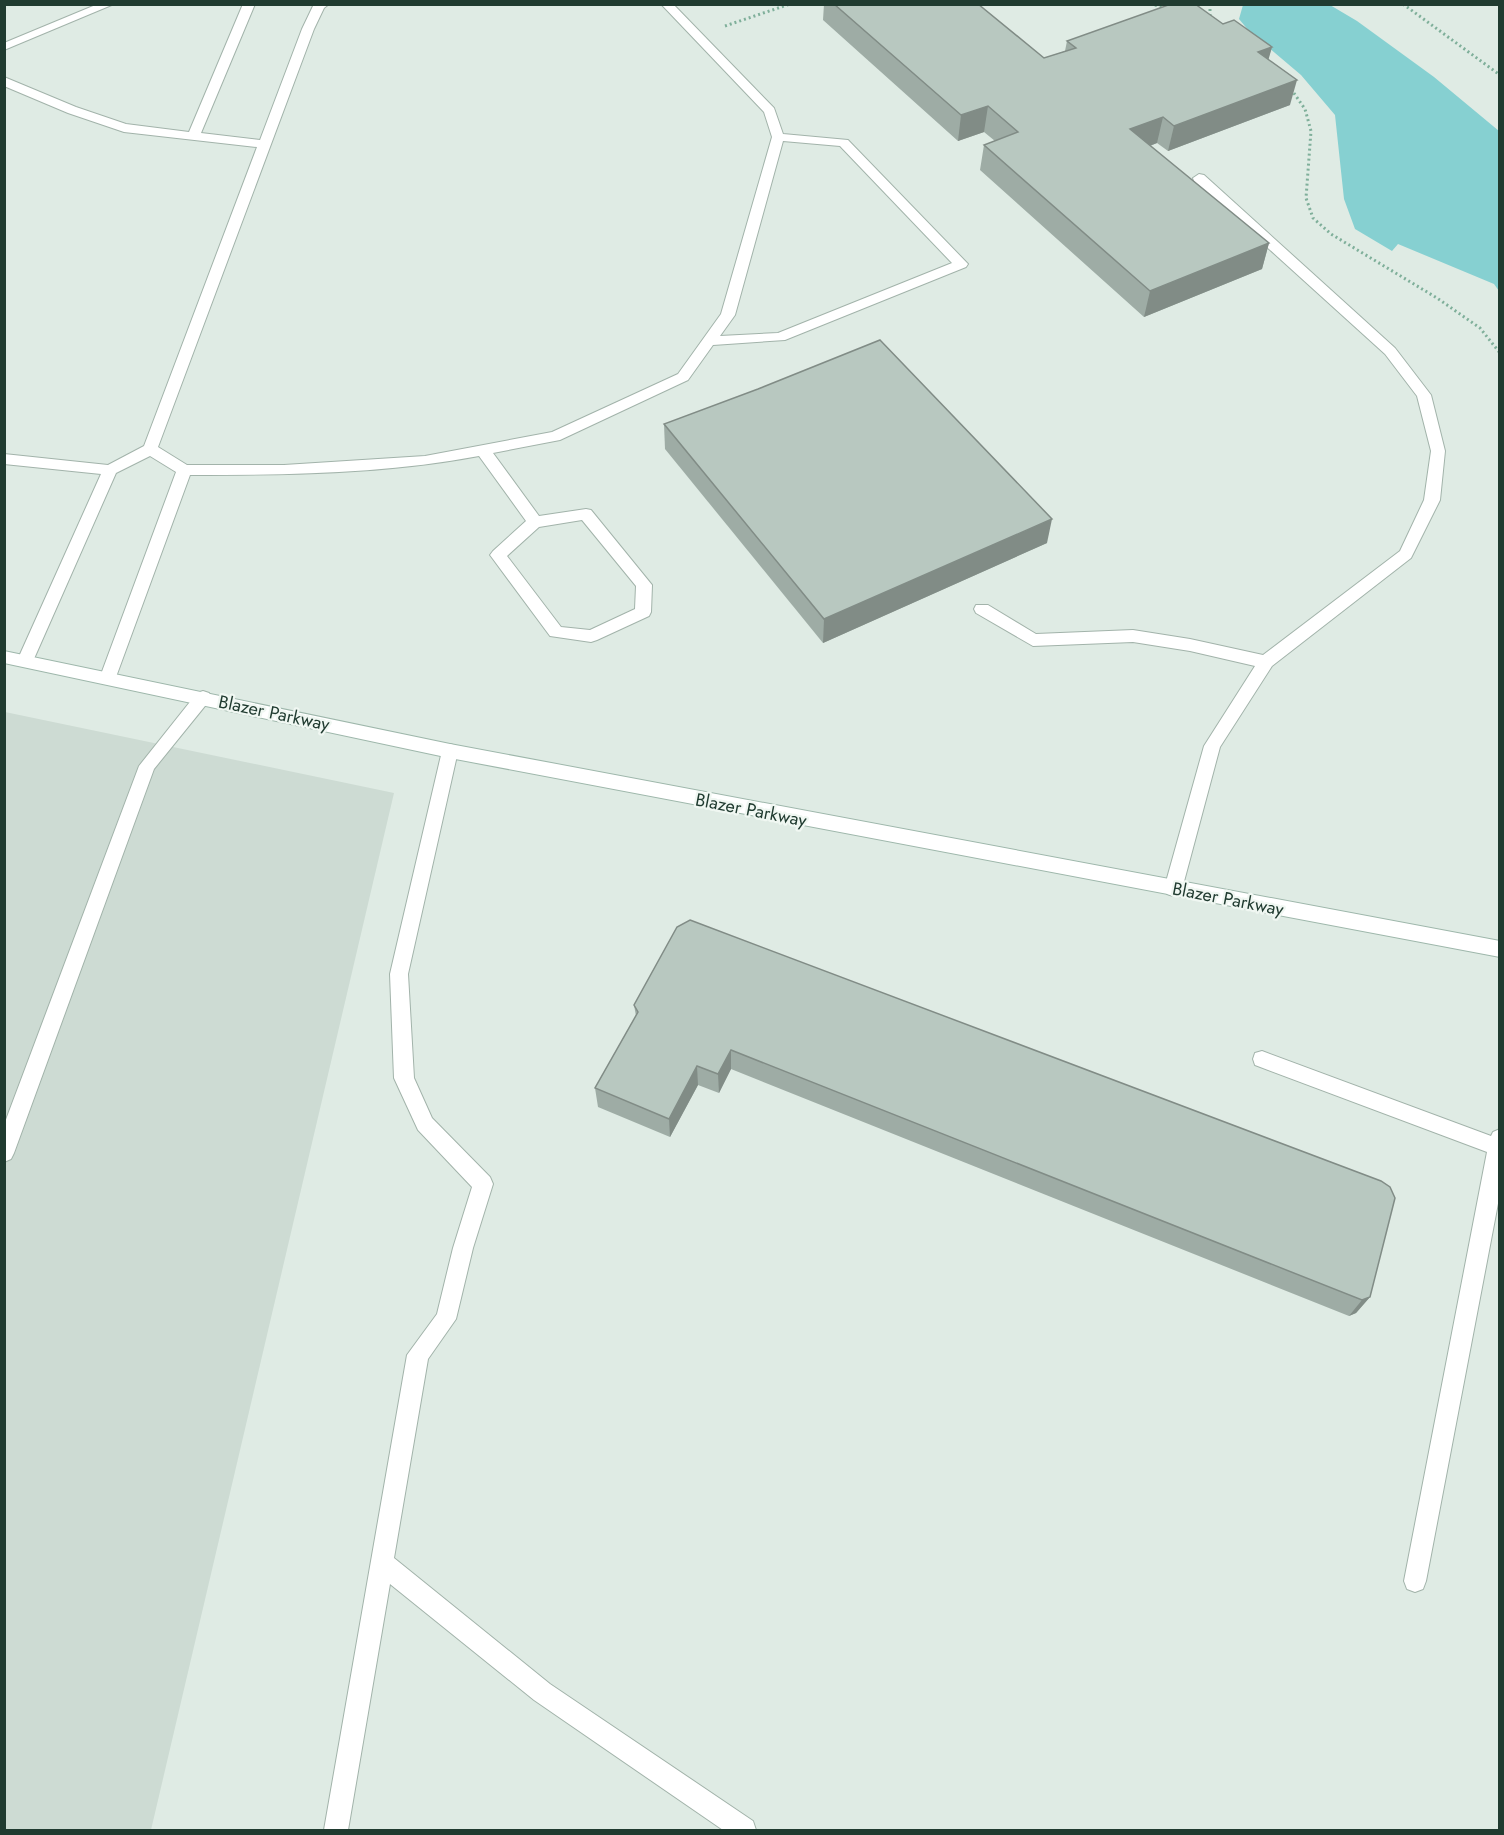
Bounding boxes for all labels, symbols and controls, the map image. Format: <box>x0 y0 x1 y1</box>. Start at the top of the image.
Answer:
street label: Blazer Parkway <box>216 689 332 737</box>
street label: Blazer Parkway <box>693 786 809 834</box>
street label: Blazer Parkway <box>1170 875 1286 923</box>

